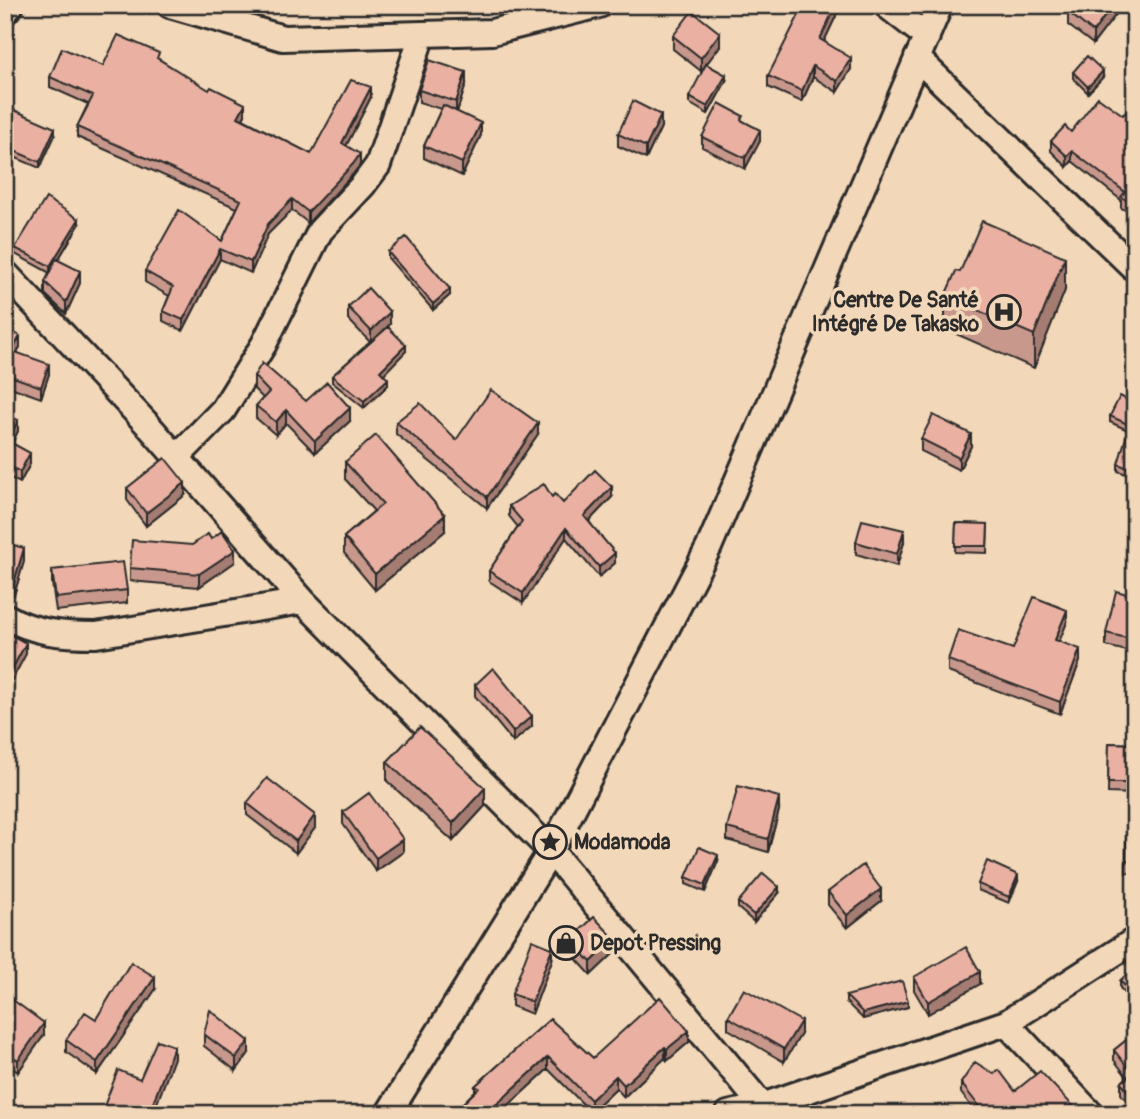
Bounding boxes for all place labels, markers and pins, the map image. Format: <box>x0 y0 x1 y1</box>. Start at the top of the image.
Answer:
place label: Centre De Santé Intégré De Takasko <box>812 287 980 338</box>
hospital icon: Centre De Santé Intégré De Takasko <box>985 293 1023 331</box>
place icon: Modamoda <box>531 823 569 861</box>
place label: Modamoda <box>574 829 671 856</box>
shop icon: Depot Pressing <box>547 924 585 962</box>
place label: Depot Pressing <box>590 930 722 957</box>

